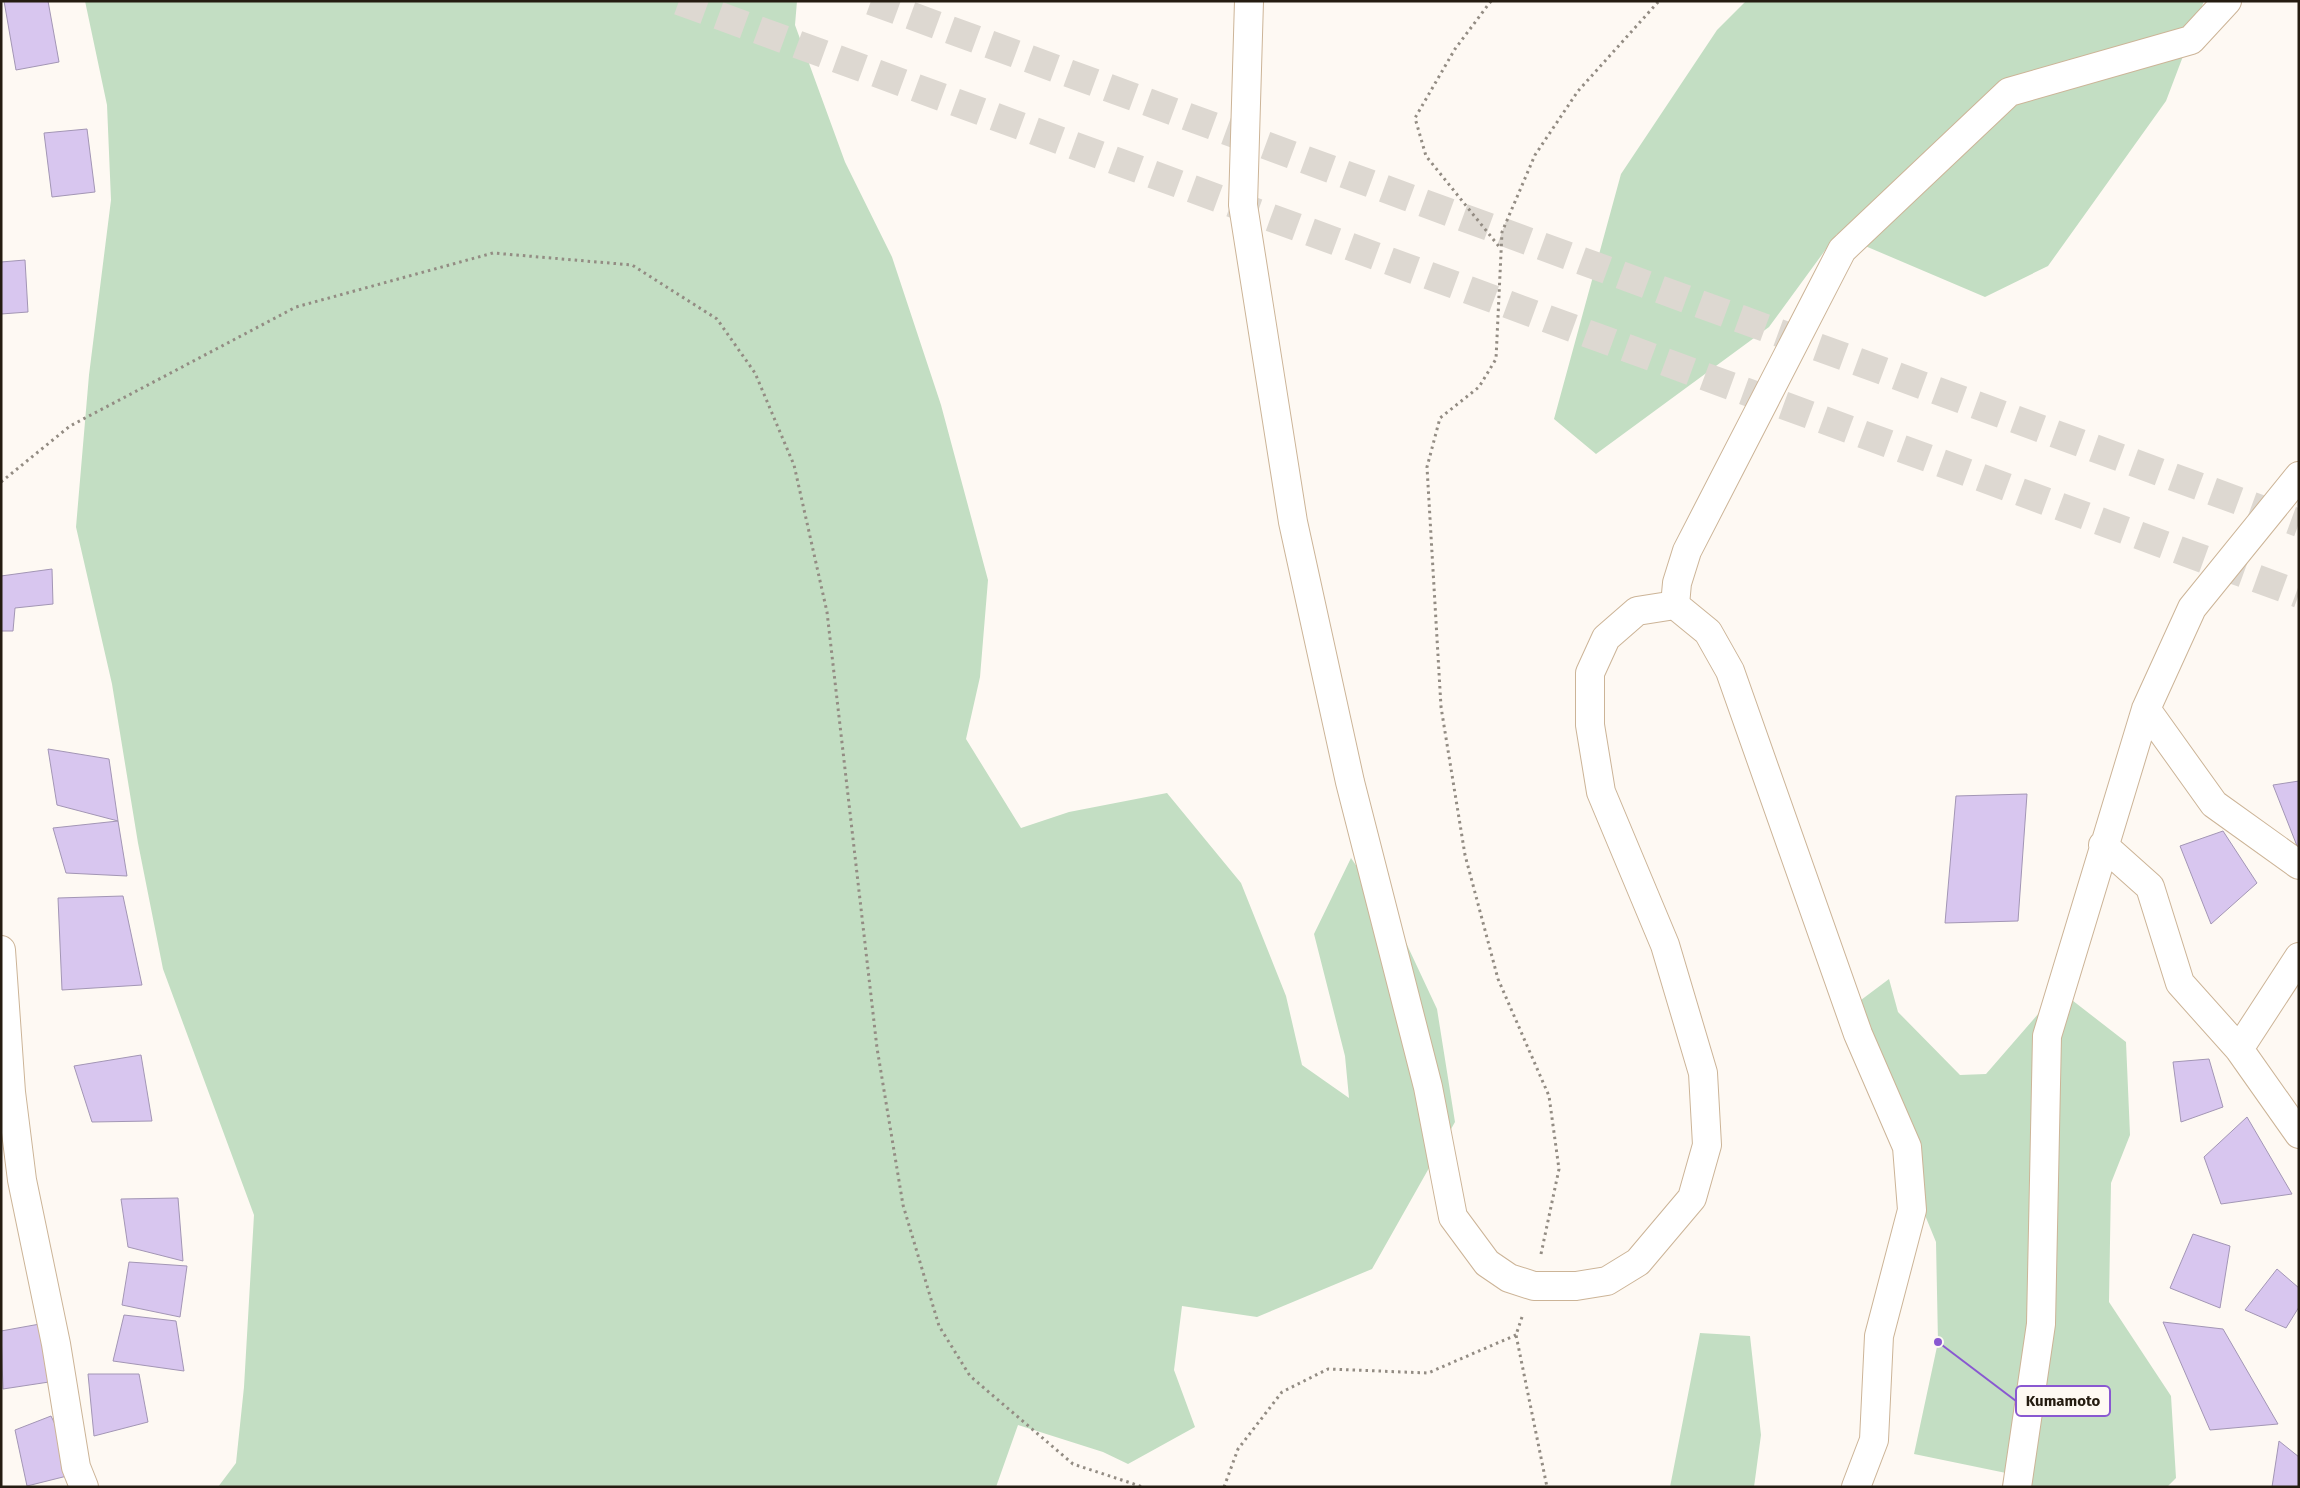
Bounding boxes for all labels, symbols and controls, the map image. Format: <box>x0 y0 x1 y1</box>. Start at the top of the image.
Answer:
callout: Kumamoto <box>2016 1386 2110 1416</box>
text: Kumamoto <box>2026 1392 2100 1410</box>

